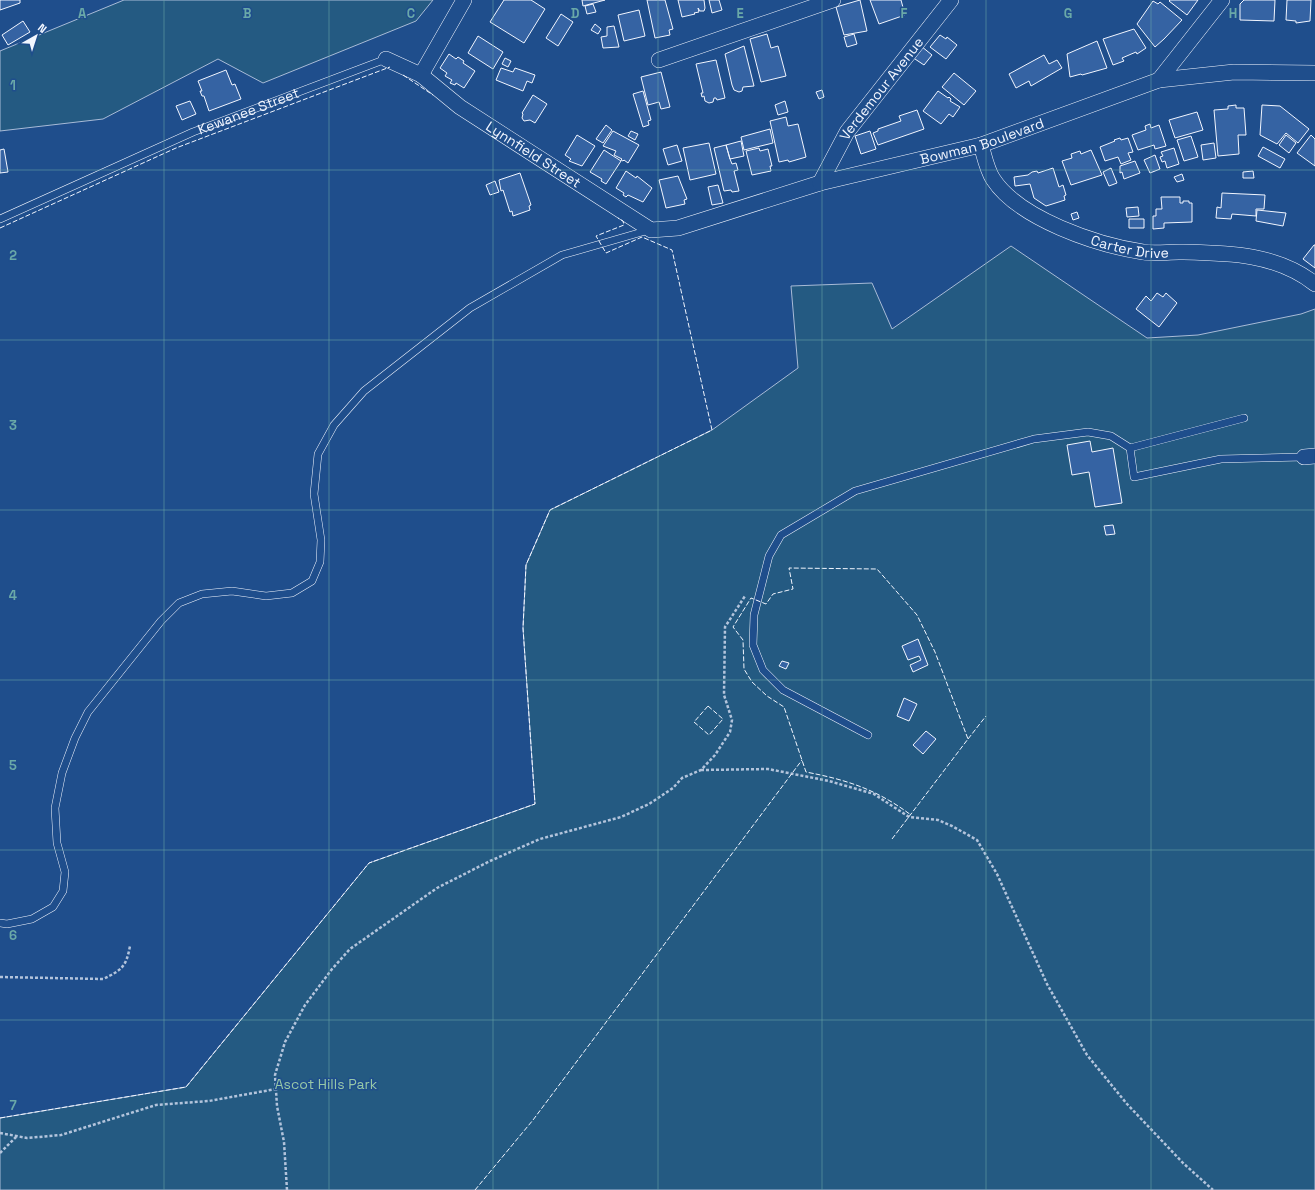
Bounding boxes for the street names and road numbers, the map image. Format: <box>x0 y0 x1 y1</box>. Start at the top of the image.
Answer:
street label: Verdemour Avenue <box>835 33 927 143</box>
street label: Kewanee Street <box>195 84 302 138</box>
street label: Bowman Boulevard <box>918 114 1046 168</box>
street label: Lynnfield Street <box>483 117 585 192</box>
street label: Carter Drive <box>1089 231 1169 262</box>

